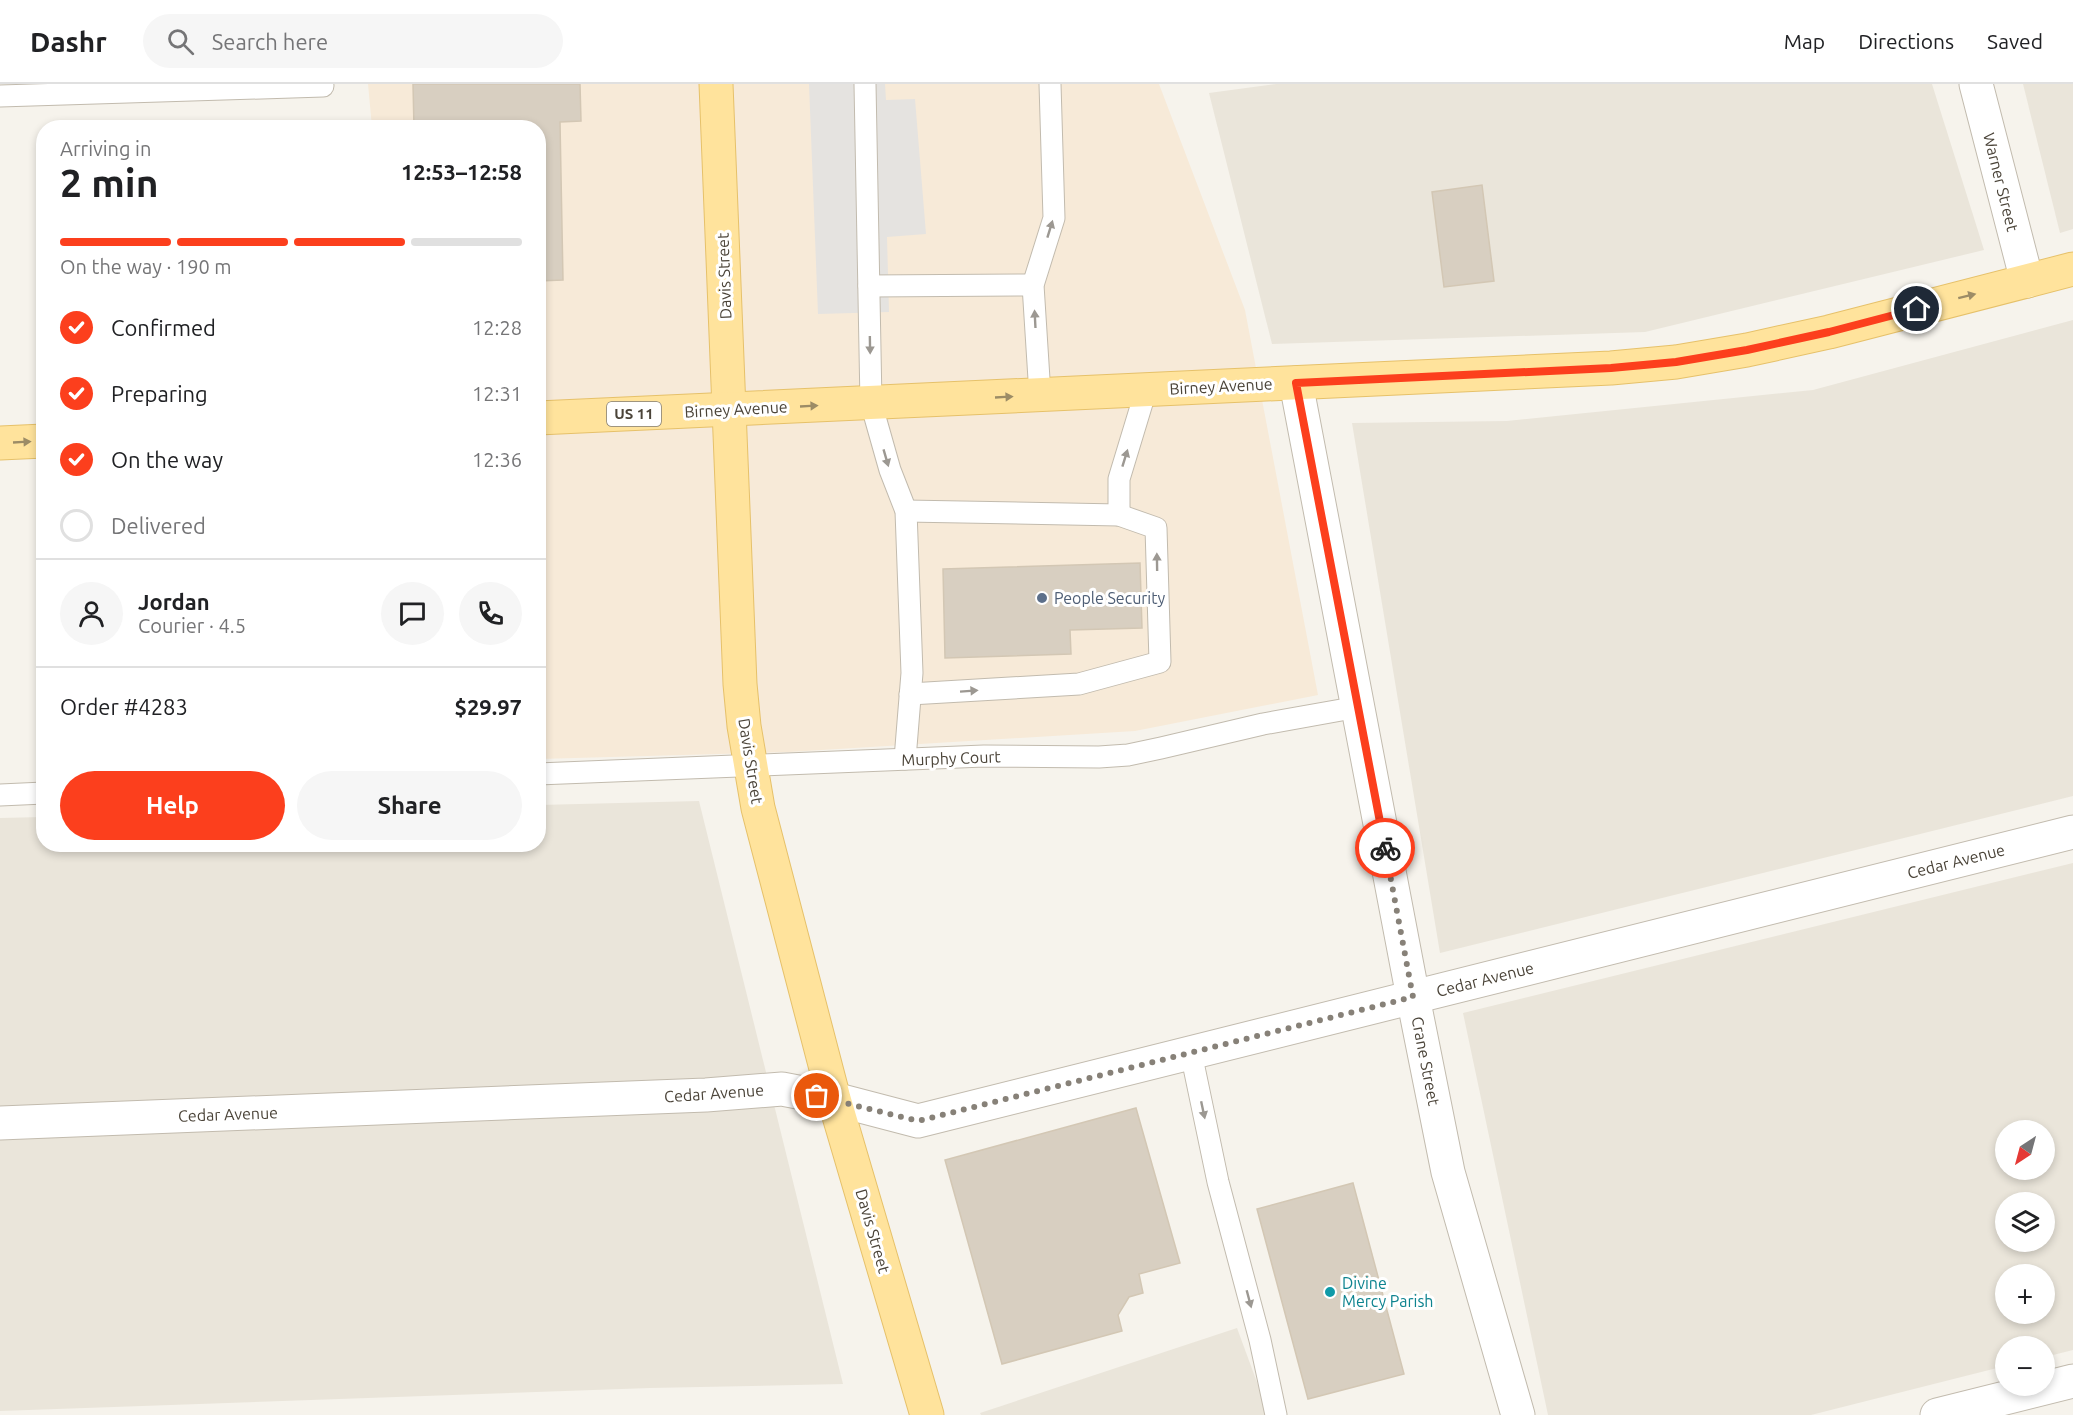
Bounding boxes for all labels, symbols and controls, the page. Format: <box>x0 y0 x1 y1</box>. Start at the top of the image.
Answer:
search box <box>143 14 563 68</box>
icon: search <box>164 25 197 58</box>
text: Dashr <box>30 26 107 57</box>
text: Search here <box>212 29 328 54</box>
text: Map <box>1784 29 1825 53</box>
text: Directions <box>1858 29 1954 53</box>
text: Saved <box>1987 29 2043 53</box>
street label: Warner Street <box>1980 131 2022 234</box>
text: Arriving in <box>60 137 151 160</box>
text: 12:53–12:58 <box>401 159 522 184</box>
text: 2 min <box>60 161 159 204</box>
one-way arrow <box>1046 220 1056 238</box>
street label: Davis Street <box>713 232 735 320</box>
text: On the way · 190 m <box>60 255 232 278</box>
pin <box>1891 283 1942 334</box>
one-way arrow <box>1958 291 1976 300</box>
icon: home <box>1900 292 1933 325</box>
one-way arrow <box>1031 309 1040 328</box>
icon: check <box>60 311 93 344</box>
text: Confirmed <box>111 315 216 340</box>
text: 12:28 <box>472 316 522 339</box>
one-way arrow <box>865 335 874 354</box>
street label: Birney Avenue <box>1169 374 1273 398</box>
icon: check <box>60 377 93 410</box>
text: Preparing <box>111 381 208 406</box>
text: 12:31 <box>472 382 522 405</box>
one-way arrow <box>994 392 1013 401</box>
street label: Birney Avenue <box>684 397 788 421</box>
one-way arrow <box>799 401 818 410</box>
road number: US 11 <box>607 402 661 426</box>
one-way arrow <box>12 438 31 447</box>
icon: check <box>60 443 93 476</box>
text: On the way <box>111 447 223 472</box>
text: 12:36 <box>472 448 522 471</box>
one-way arrow <box>882 449 892 467</box>
one-way arrow <box>1121 449 1130 467</box>
text: Delivered <box>111 513 206 538</box>
one-way arrow <box>1153 552 1162 571</box>
button: person <box>60 582 123 645</box>
button: chat <box>381 582 444 645</box>
button: phone <box>459 582 522 645</box>
text: Jordan <box>138 589 210 614</box>
place label: People Security <box>1054 589 1166 607</box>
marker: People Security <box>1035 591 1049 605</box>
text: Courier · 4.5 <box>138 614 246 637</box>
one-way arrow <box>959 686 978 695</box>
text: Order #4283 <box>60 694 188 719</box>
text: $29.97 <box>455 694 522 719</box>
street label: Davis Street <box>735 717 767 806</box>
street label: Murphy Court <box>901 747 1002 769</box>
button: Help <box>60 771 285 840</box>
button: Share <box>297 771 522 840</box>
courier <box>1355 818 1415 878</box>
icon: bike <box>1369 832 1402 865</box>
street label: Cedar Avenue <box>1905 840 2007 882</box>
street label: Cedar Avenue <box>1434 958 1536 1000</box>
street label: Crane Street <box>1409 1015 1444 1108</box>
pin <box>791 1070 842 1121</box>
icon: bag <box>800 1079 833 1112</box>
street label: Cedar Avenue <box>664 1081 764 1105</box>
one-way arrow <box>1199 1101 1208 1120</box>
street label: Cedar Avenue <box>178 1103 278 1125</box>
north arrow <box>1995 1120 2055 1180</box>
map controls <box>1995 1120 2055 1396</box>
street label: Davis Street <box>852 1187 894 1276</box>
button: layers <box>1995 1192 2055 1252</box>
button: + <box>1995 1264 2055 1324</box>
place label: Divine Mercy Parish <box>1342 1274 1433 1310</box>
marker: Divine Mercy Parish <box>1323 1285 1337 1299</box>
one-way arrow <box>1245 1291 1254 1309</box>
button: − <box>1995 1336 2055 1396</box>

